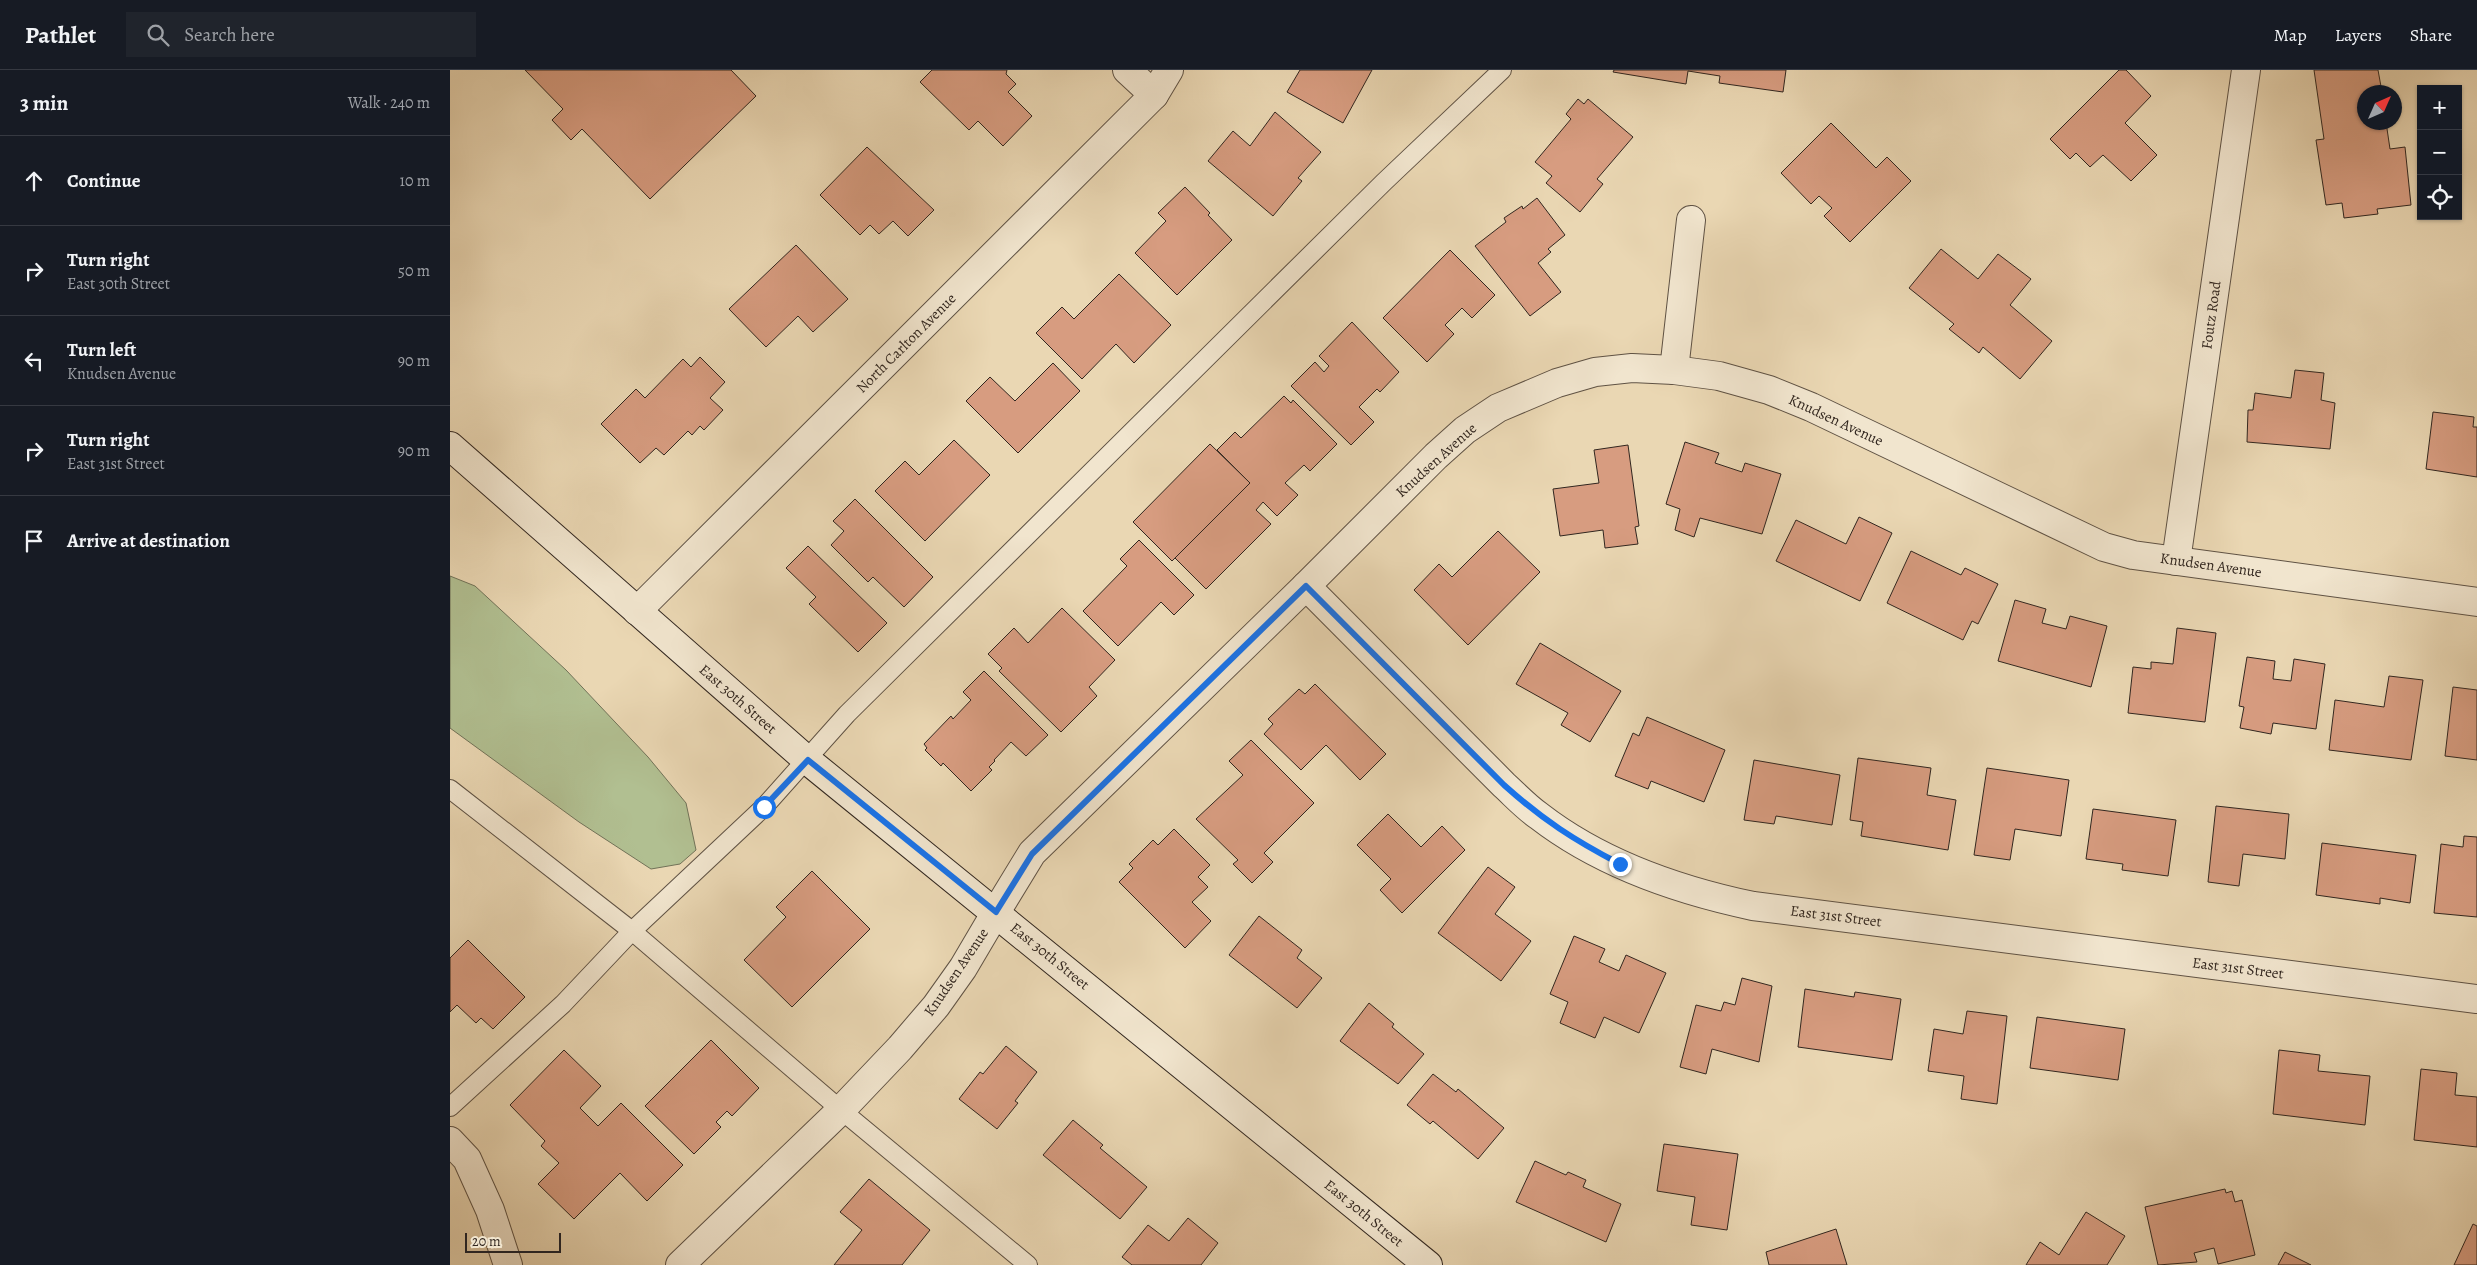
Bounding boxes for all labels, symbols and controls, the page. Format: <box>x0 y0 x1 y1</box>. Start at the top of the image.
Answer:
search box <box>126 12 476 57</box>
text: Pathlet <box>25 19 96 51</box>
icon: search <box>144 21 172 49</box>
text: Search here <box>184 22 275 48</box>
text: Map <box>2274 23 2307 47</box>
text: Layers <box>2335 23 2382 47</box>
text: Share <box>2410 23 2452 47</box>
north arrow <box>2357 85 2402 130</box>
map controls <box>2417 85 2462 220</box>
button: + <box>2417 85 2462 130</box>
text: 3 min <box>20 89 68 117</box>
text: Walk · 240 m <box>348 92 430 114</box>
button: − <box>2417 130 2462 175</box>
icon: ahead <box>20 167 48 195</box>
text: Continue <box>67 168 141 194</box>
text: 10 m <box>400 170 430 192</box>
button: locate <box>2417 175 2462 220</box>
text: Turn right <box>67 247 149 273</box>
icon: right <box>20 257 48 285</box>
text: 50 m <box>398 260 430 282</box>
text: East 30th Street <box>67 273 170 295</box>
street label: Foutz Road <box>2196 279 2226 350</box>
street label: North Carlton Avenue <box>852 288 961 397</box>
text: Turn left <box>67 337 136 363</box>
icon: left <box>20 347 48 375</box>
text: 90 m <box>398 350 430 372</box>
text: Knudsen Avenue <box>67 363 176 385</box>
street label: Knudsen Avenue <box>1785 389 1887 451</box>
street label: Knudsen Avenue <box>1391 418 1481 502</box>
text: Turn right <box>67 427 149 453</box>
icon: right <box>20 437 48 465</box>
text: 90 m <box>398 440 430 462</box>
text: East 31st Street <box>67 453 165 475</box>
icon: arrive <box>20 527 48 555</box>
text: Arrive at destination <box>67 528 230 554</box>
street label: Knudsen Avenue <box>2159 548 2263 582</box>
street label: East 30th Street <box>695 660 781 738</box>
route start <box>753 796 776 819</box>
route end <box>1609 853 1632 876</box>
street label: East 31st Street <box>1789 900 1883 932</box>
street label: East 30th Street <box>1006 918 1094 994</box>
street label: Knudsen Avenue <box>919 924 993 1020</box>
street label: East 31st Street <box>2191 952 2285 984</box>
street label: East 30th Street <box>1320 1175 1408 1251</box>
scale bar <box>465 1230 561 1253</box>
text: 20 m <box>472 1232 501 1251</box>

